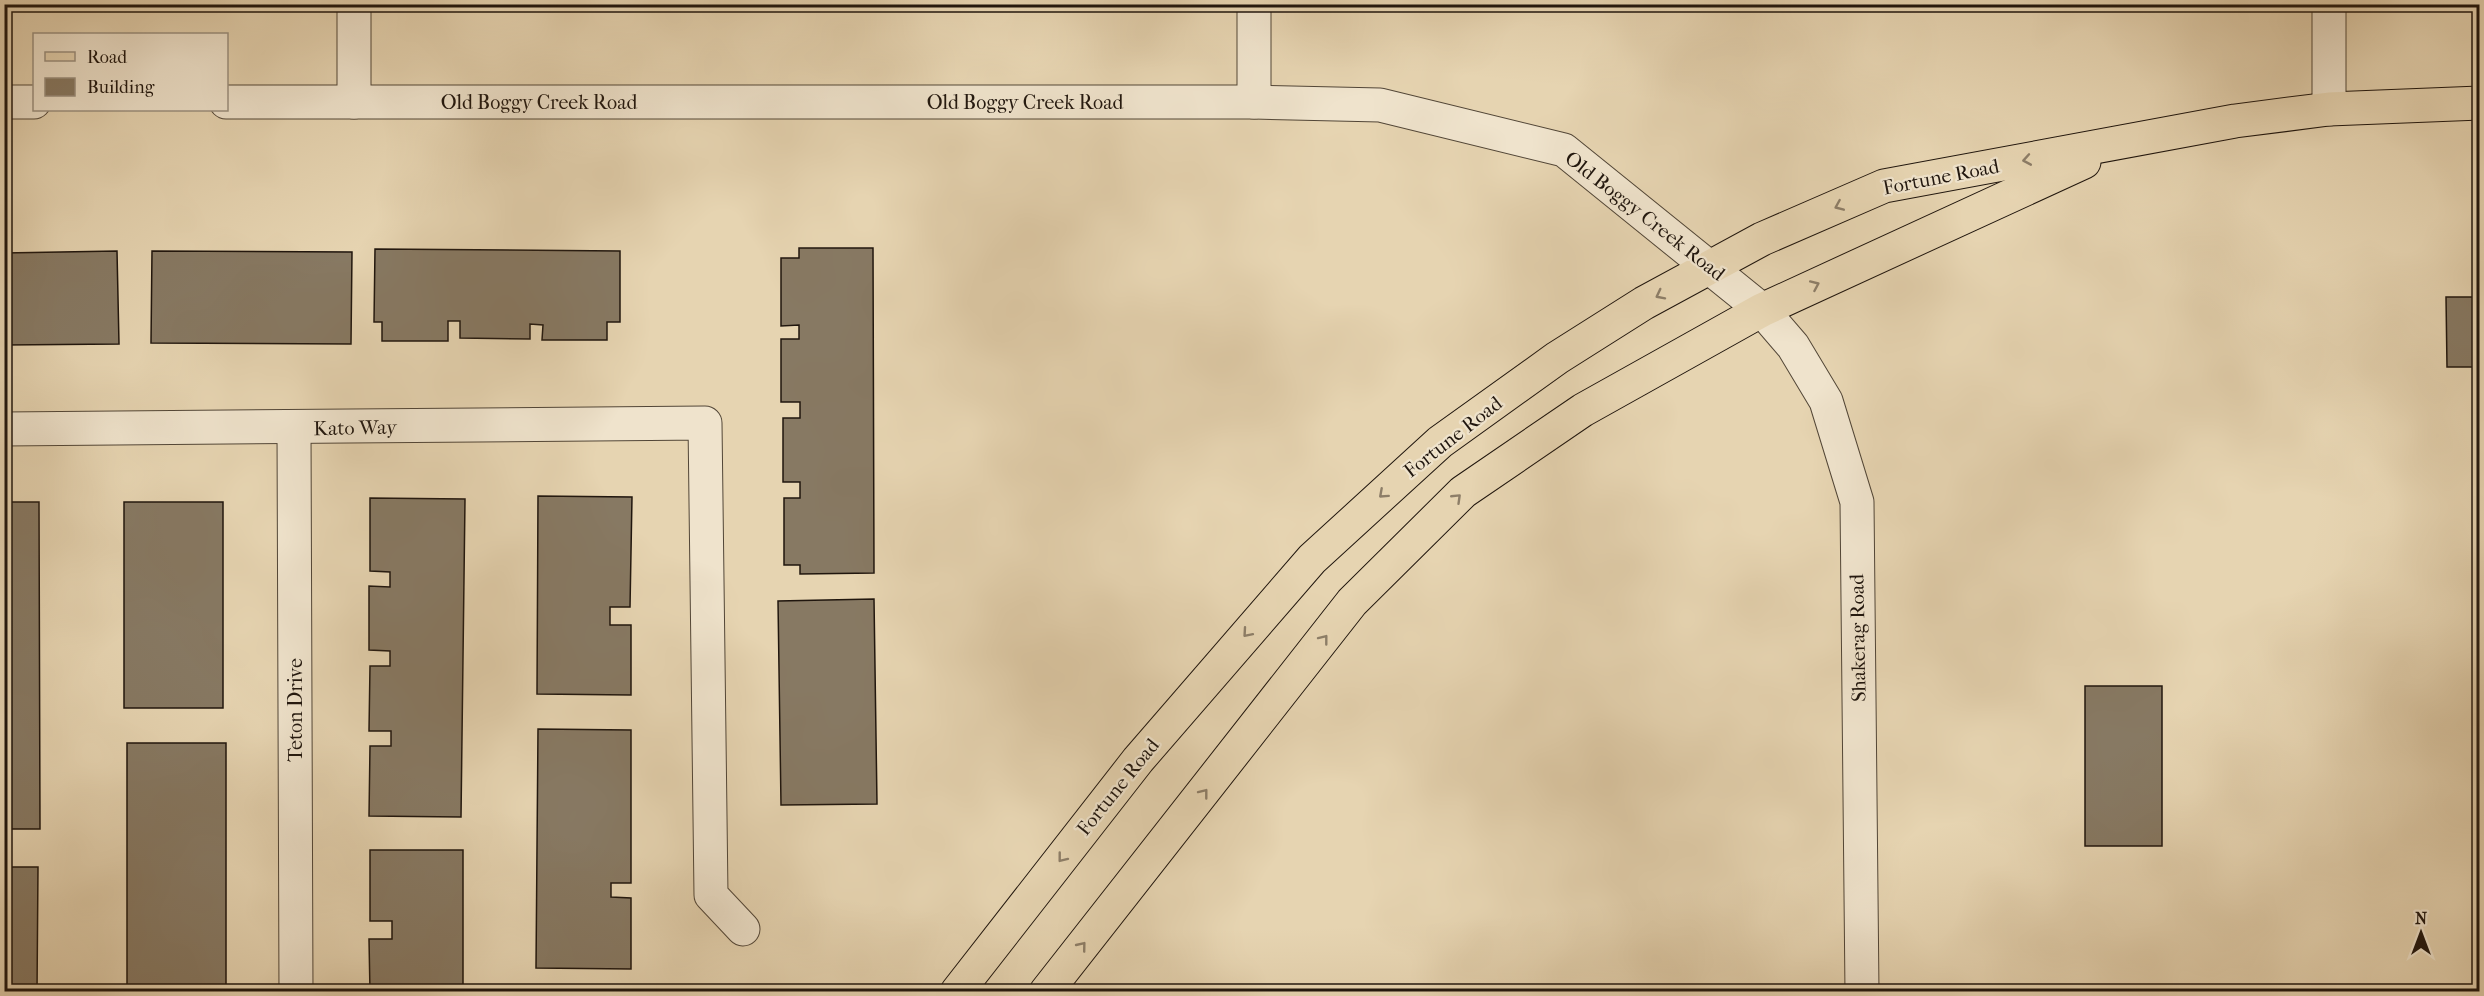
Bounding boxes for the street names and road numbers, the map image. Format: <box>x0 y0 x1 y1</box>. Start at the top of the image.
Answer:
street label: Old Boggy Creek Road <box>441 91 638 114</box>
street label: Old Boggy Creek Road <box>927 91 1124 114</box>
street label: Old Boggy Creek Road <box>1560 146 1730 286</box>
street label: Fortune Road <box>1881 154 2002 200</box>
street label: Fortune Road <box>1399 391 1507 482</box>
street label: Kato Way <box>313 416 398 440</box>
street label: Shakerag Road <box>1845 573 1871 702</box>
street label: Teton Drive <box>284 658 307 762</box>
street label: Fortune Road <box>1072 733 1165 840</box>

